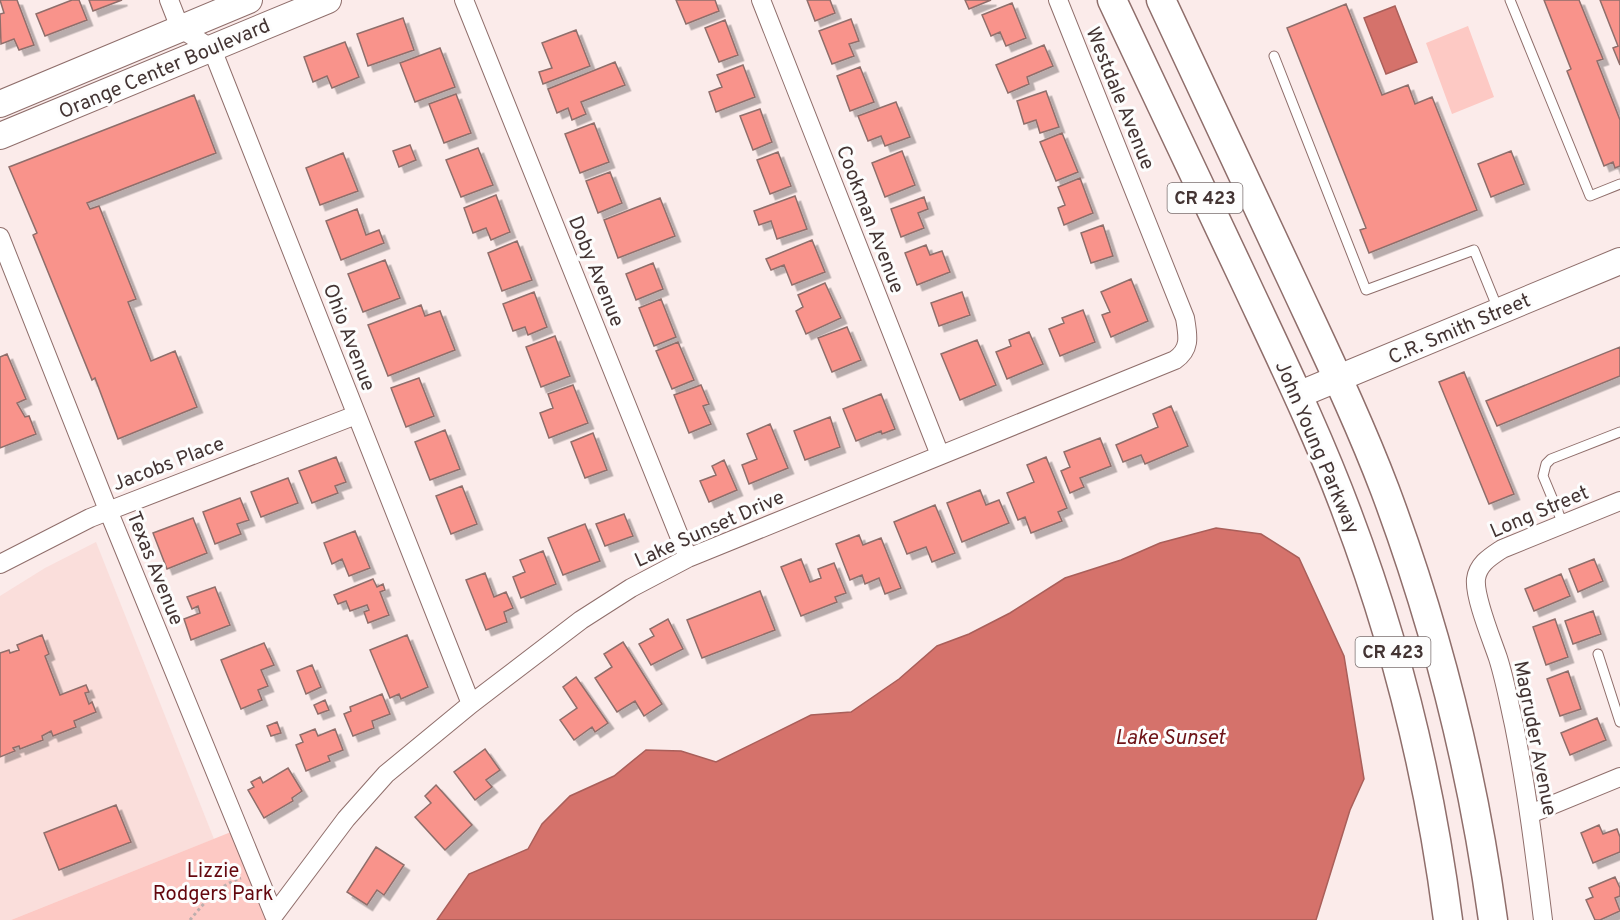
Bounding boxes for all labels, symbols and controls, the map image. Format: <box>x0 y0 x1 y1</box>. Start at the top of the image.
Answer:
street label: Orange Center Boulevard <box>55 13 274 126</box>
street label: Westdale Avenue <box>1079 23 1160 174</box>
street label: Cookman Avenue <box>829 142 909 297</box>
road number: CR 423 <box>1168 183 1242 213</box>
street label: Doby Avenue <box>561 213 629 331</box>
street label: Ohio Avenue <box>316 280 380 395</box>
street label: C.R. Smith Street <box>1385 288 1535 372</box>
street label: John Young Parkway <box>1268 357 1364 538</box>
street label: Jacobs Place <box>109 432 228 498</box>
street label: Long Street <box>1486 480 1593 545</box>
street label: Lake Sunset Drive <box>631 485 789 574</box>
street label: Texas Avenue <box>120 508 189 629</box>
road number: CR 423 <box>1356 637 1430 667</box>
street label: Magruder Avenue <box>1506 659 1562 818</box>
water label: Lake Sunset <box>1115 725 1227 752</box>
park label: Lizzie Rodgers Park <box>153 859 273 908</box>

